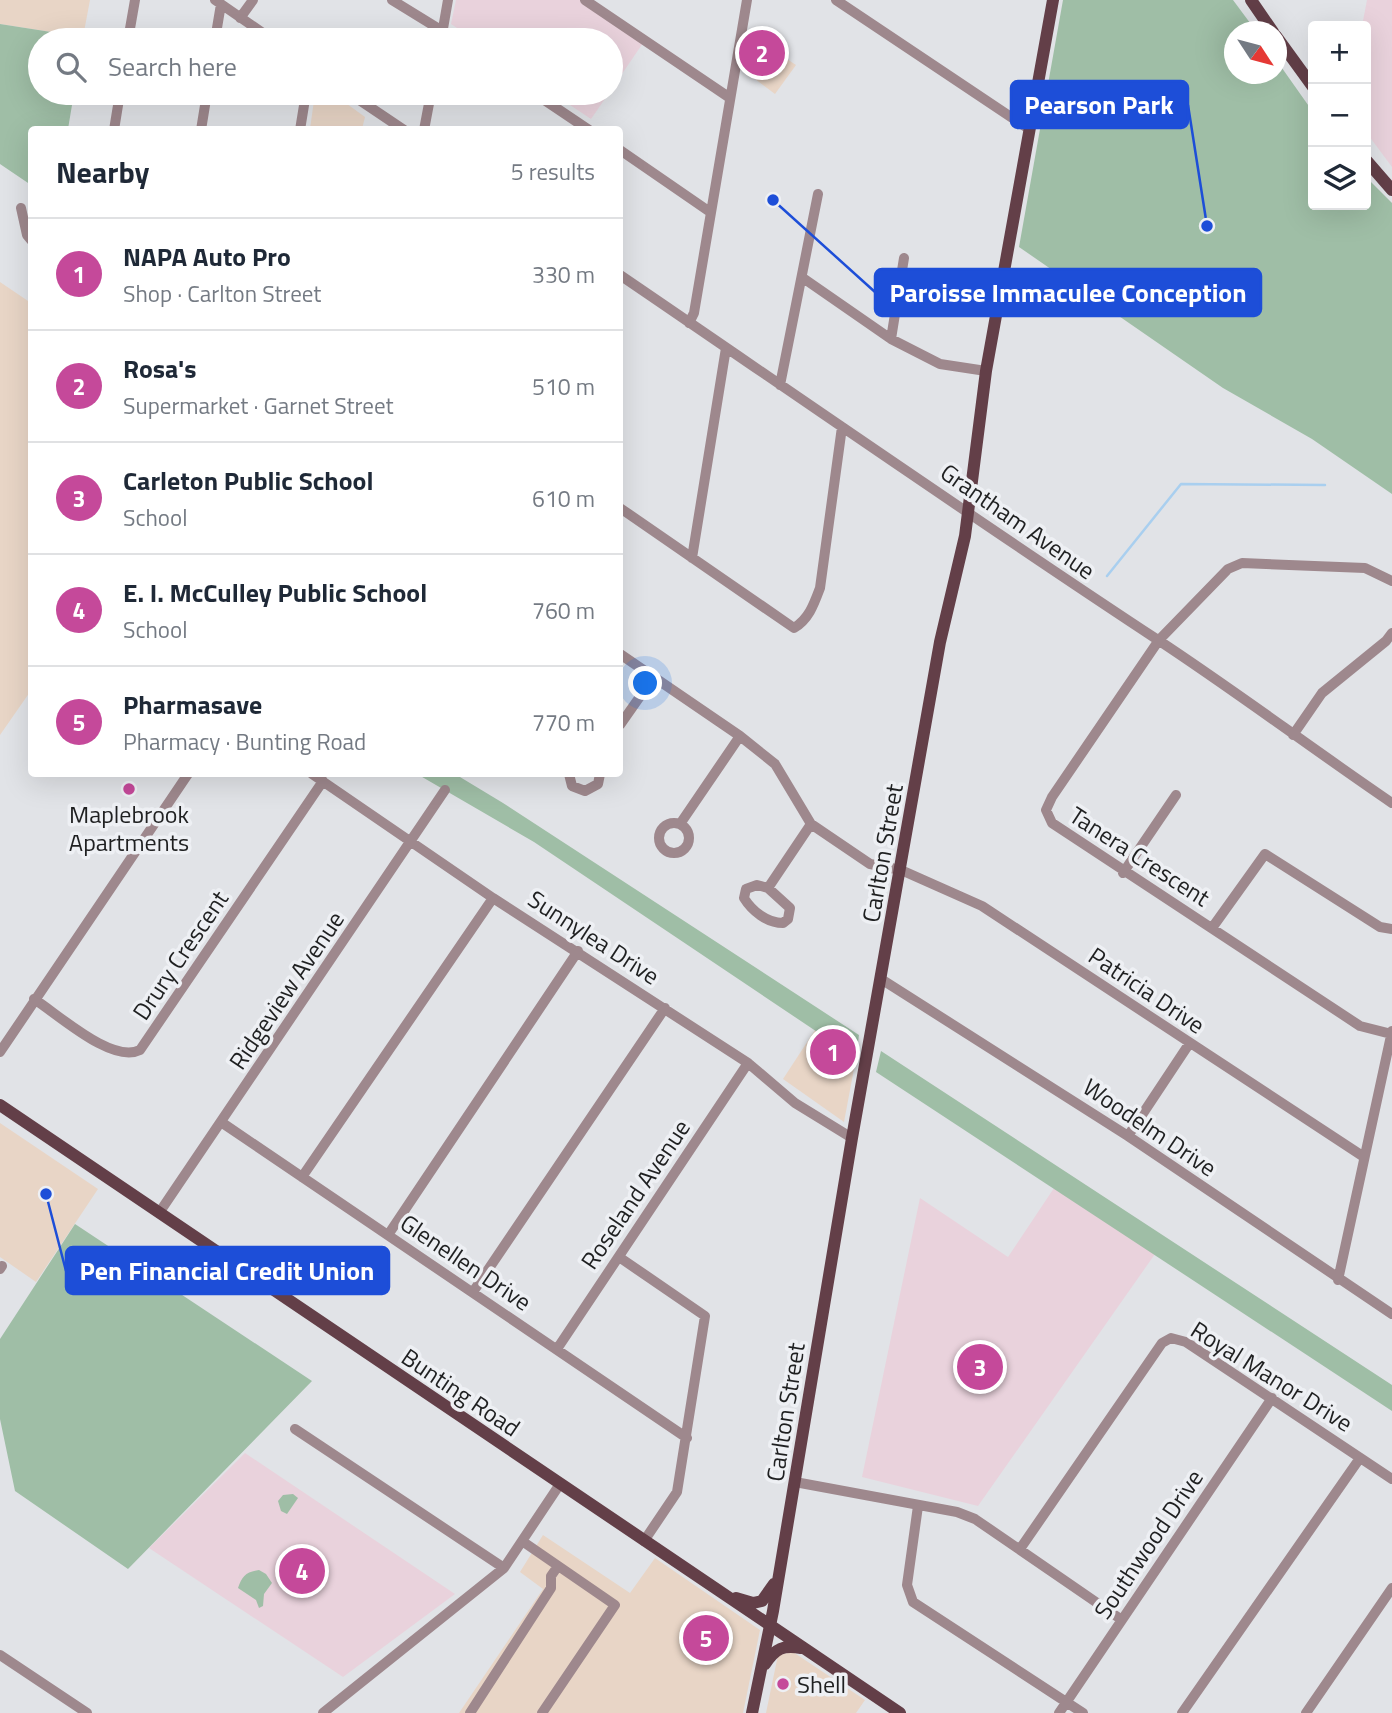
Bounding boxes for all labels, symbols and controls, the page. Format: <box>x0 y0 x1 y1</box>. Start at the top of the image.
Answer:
north arrow <box>1224 21 1287 84</box>
map controls <box>1308 21 1371 210</box>
button: + <box>1308 21 1371 84</box>
pin: 2 <box>739 27 785 79</box>
search box <box>28 28 623 105</box>
text: Search here <box>108 47 237 86</box>
icon: search <box>52 48 90 86</box>
callout: Pearson Park <box>1011 81 1188 128</box>
button: − <box>1308 84 1371 147</box>
text: Pearson Park <box>1024 85 1174 124</box>
button: layers <box>1308 147 1371 210</box>
text: Nearby <box>56 149 149 195</box>
text: 5 results <box>511 154 595 189</box>
text: NAPA Auto Pro <box>123 237 291 276</box>
text: 1 <box>73 257 85 292</box>
text: 330 m <box>532 257 595 292</box>
callout: Paroisse Immaculee Conception <box>875 269 1261 316</box>
text: Paroisse Immaculee Conception <box>889 273 1247 312</box>
text: Shop · Carlton Street <box>123 276 321 311</box>
text: Rosa's <box>123 349 197 388</box>
text: 2 <box>73 369 85 404</box>
text: 510 m <box>532 369 595 404</box>
text: Supermarket · Garnet Street <box>123 388 394 423</box>
street label: Grantham Avenue <box>933 454 1103 588</box>
text: Carleton Public School <box>123 461 373 500</box>
text: 3 <box>73 481 85 516</box>
text: 610 m <box>532 481 595 516</box>
text: School <box>123 500 187 535</box>
text: E. I. McCulley Public School <box>123 573 427 612</box>
text: 4 <box>73 593 85 628</box>
text: 760 m <box>532 593 595 628</box>
text: School <box>123 612 187 647</box>
your location <box>628 666 662 700</box>
text: Pharmasave <box>123 685 262 724</box>
text: 5 <box>73 705 85 740</box>
text: 770 m <box>532 705 595 740</box>
text: Pharmacy · Bunting Road <box>123 724 366 759</box>
street label: Carlton Street <box>852 780 912 925</box>
marker: Maplebrook Apartments <box>121 781 137 797</box>
place label: Maplebrook Apartments <box>69 796 190 860</box>
street label: Tanera Crescent <box>1063 797 1218 915</box>
street label: Sunnylea Drive <box>521 881 667 993</box>
street label: Drury Crescent <box>123 882 237 1027</box>
street label: Ridgeview Avenue <box>220 903 352 1077</box>
street label: Patricia Drive <box>1082 938 1212 1042</box>
pin: 1 <box>810 1026 856 1078</box>
street label: Woodelm Drive <box>1076 1069 1224 1185</box>
street label: Roseland Avenue <box>571 1112 699 1276</box>
street label: Glenellen Drive <box>393 1205 539 1319</box>
callout: Pen Financial Credit Union <box>66 1247 389 1294</box>
text: Pen Financial Credit Union <box>80 1251 374 1290</box>
street label: Royal Manor Drive <box>1184 1312 1360 1440</box>
street label: Bunting Road <box>394 1339 528 1445</box>
street label: Carlton Street <box>756 1339 814 1484</box>
pin: 3 <box>957 1341 1003 1393</box>
street label: Southwood Drive <box>1085 1462 1211 1626</box>
pin: 4 <box>279 1545 325 1597</box>
pin: 5 <box>683 1612 729 1664</box>
place label: Shell <box>797 1666 846 1702</box>
marker: Shell <box>775 1676 791 1692</box>

